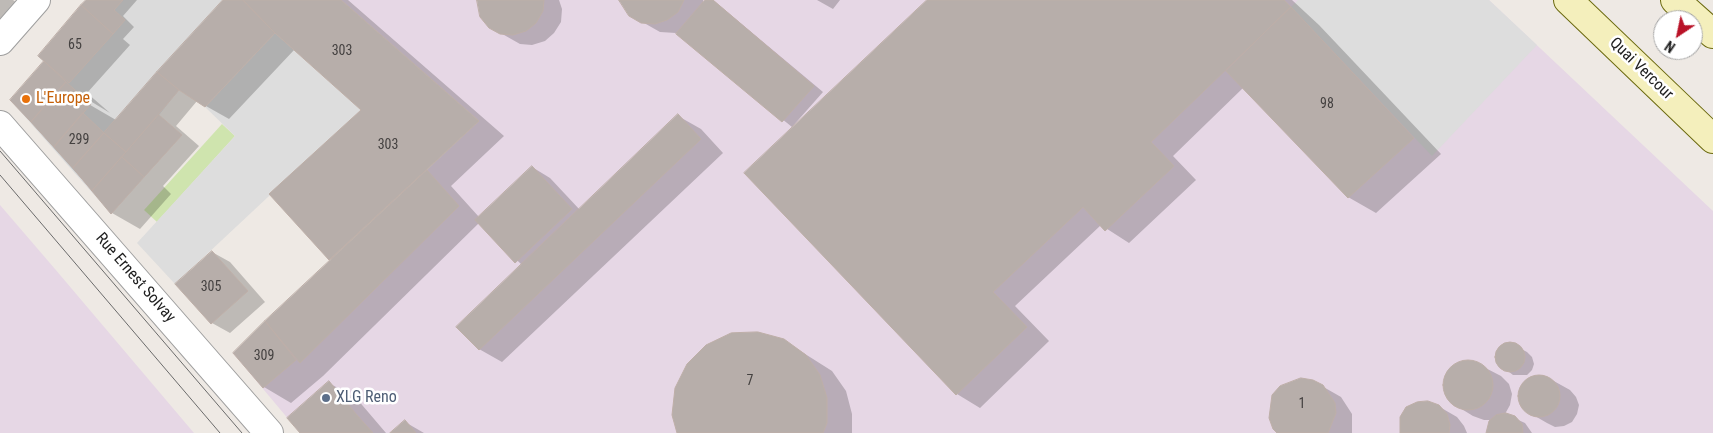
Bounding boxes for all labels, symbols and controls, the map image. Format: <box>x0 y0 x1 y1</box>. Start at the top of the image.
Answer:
north arrow <box>1653 10 1703 60</box>
street label: Quai Vercour <box>1605 34 1677 104</box>
house number: 65 <box>68 37 82 53</box>
text: N <box>1662 38 1678 56</box>
house number: 303 <box>332 43 352 59</box>
place label: L'Europe <box>36 89 90 109</box>
marker: L'Europe <box>20 93 32 105</box>
house number: 98 <box>1320 96 1334 112</box>
house number: 299 <box>69 132 89 148</box>
house number: 303 <box>378 137 398 153</box>
street label: Rue Ernest Solvay <box>91 229 179 327</box>
house number: 305 <box>201 279 221 295</box>
house number: 309 <box>254 348 274 364</box>
house number: 7 <box>747 373 753 389</box>
place label: XLG Reno <box>336 388 397 408</box>
marker: XLG Reno <box>320 392 332 404</box>
house number: 1 <box>1299 396 1305 412</box>

